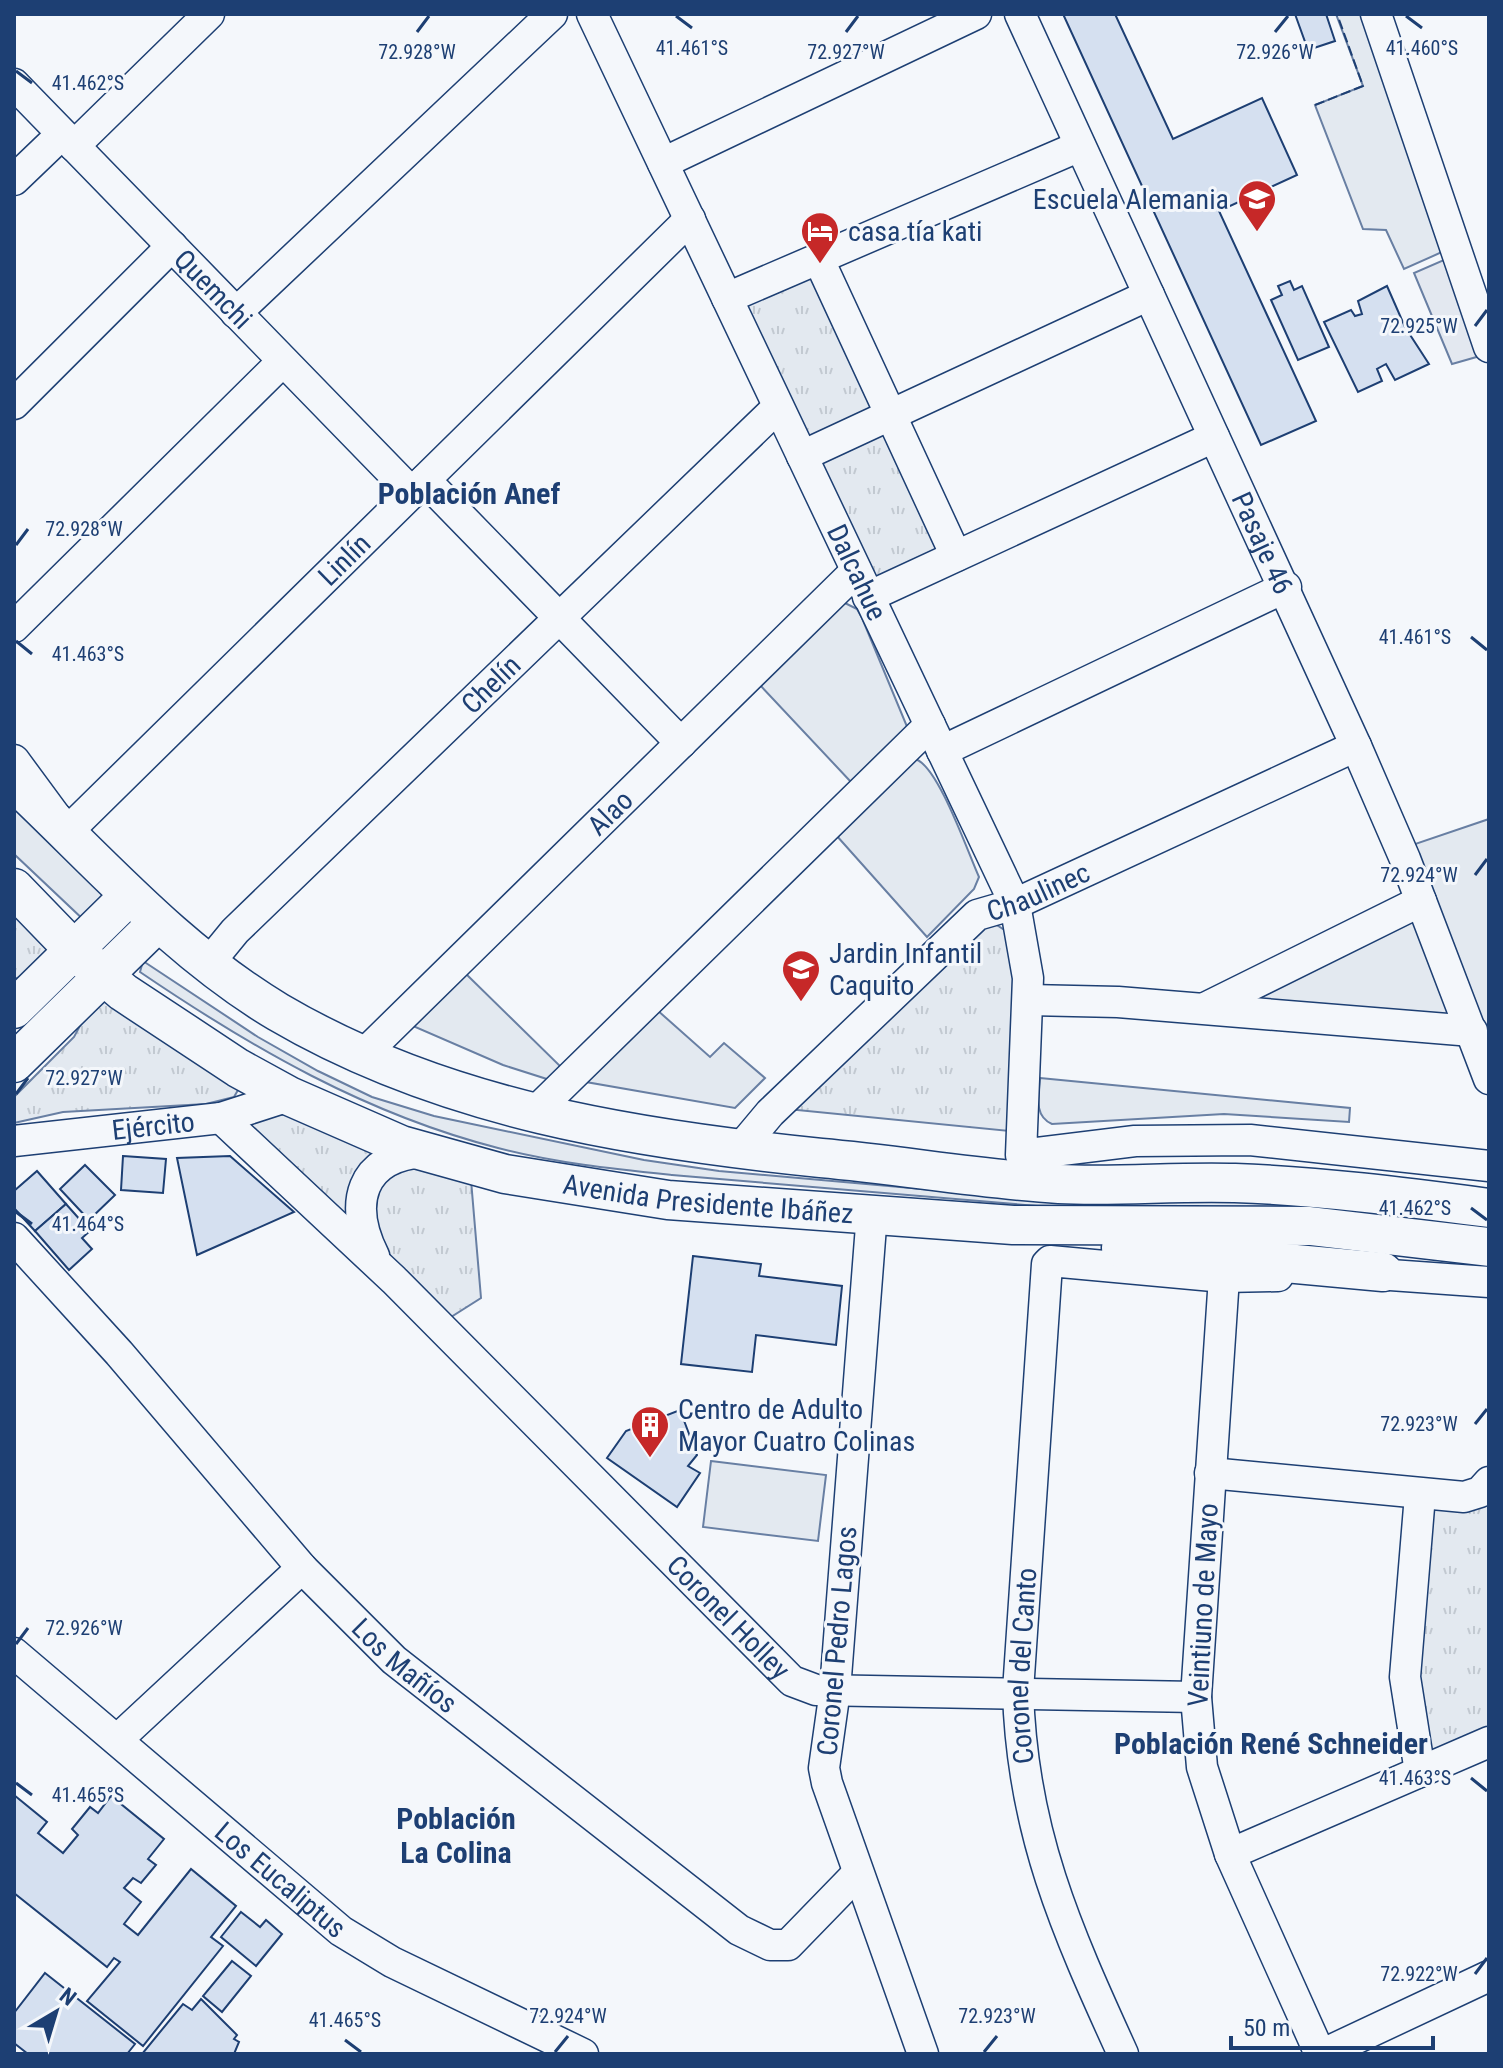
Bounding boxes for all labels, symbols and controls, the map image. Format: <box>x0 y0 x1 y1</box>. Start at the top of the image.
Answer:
text: 41.461°S <box>656 36 728 60</box>
text: 41.460°S <box>1386 36 1458 60</box>
text: 72.928°W <box>378 40 456 64</box>
text: 72.927°W <box>807 40 885 64</box>
text: 72.926°W <box>1236 40 1314 64</box>
text: 41.462°S <box>52 71 124 95</box>
school or university icon: Escuela Alemania <box>1236 178 1278 233</box>
place label: Escuela Alemania <box>1033 183 1229 216</box>
hotel icon: casa tía kati <box>799 210 841 265</box>
place label: casa tía kati <box>848 215 982 248</box>
street label: Quemchi <box>168 243 259 335</box>
text: 72.925°W <box>1380 314 1458 338</box>
district label: Población Anef <box>378 476 560 511</box>
street label: Pasaje 46 <box>1225 487 1300 599</box>
text: 72.928°W <box>45 517 123 541</box>
street label: Dalcahue <box>820 519 894 625</box>
street label: Linlín <box>311 527 377 592</box>
text: 41.461°S <box>1379 625 1451 649</box>
text: 41.463°S <box>52 642 124 666</box>
street label: Chelín <box>454 648 527 720</box>
street label: Alao <box>580 783 639 842</box>
street label: Chaulinec <box>983 855 1095 928</box>
text: 72.924°W <box>1380 863 1458 887</box>
place label: Jardin Infantil Caquito <box>829 937 982 1002</box>
school or university icon: Jardin Infantil Caquito <box>780 948 822 1003</box>
text: 72.927°W <box>45 1066 123 1090</box>
street label: Ejército <box>110 1105 196 1147</box>
street label: Avenida Presidente Ibáñez <box>561 1167 855 1230</box>
text: 41.462°S <box>1379 1196 1451 1220</box>
text: 41.464°S <box>52 1212 124 1236</box>
place label: Centro de Adulto Mayor Cuatro Colinas <box>678 1393 915 1458</box>
building icon: Centro de Adulto Mayor Cuatro Colinas <box>629 1404 671 1459</box>
text: 72.923°W <box>1380 1412 1458 1436</box>
street label: Veintiuno de Mayo <box>1181 1502 1225 1708</box>
street label: Coronel Pedro Lagos <box>811 1525 863 1757</box>
street label: Coronel Holley <box>660 1548 797 1686</box>
street label: Coronel del Canto <box>1001 1567 1043 1766</box>
street label: Los Mañíos <box>345 1611 464 1720</box>
text: 72.926°W <box>45 1616 123 1640</box>
district label: Población René Schneider <box>1114 1726 1428 1761</box>
text: 41.463°S <box>1379 1766 1451 1790</box>
text: 41.465°S <box>52 1783 124 1807</box>
district label: Población La Colina <box>396 1801 516 1870</box>
street label: Los Eucaliptus <box>208 1815 353 1945</box>
text: 72.922°W <box>1380 1962 1458 1986</box>
north arrow <box>16 1972 96 2052</box>
text: N <box>55 1983 81 2011</box>
scale bar <box>1231 2000 1433 2050</box>
text: 72.924°W <box>529 2004 607 2028</box>
text: 72.923°W <box>958 2004 1036 2028</box>
text: 41.465°S <box>309 2008 381 2032</box>
text: 50 m <box>1243 2014 1290 2042</box>

